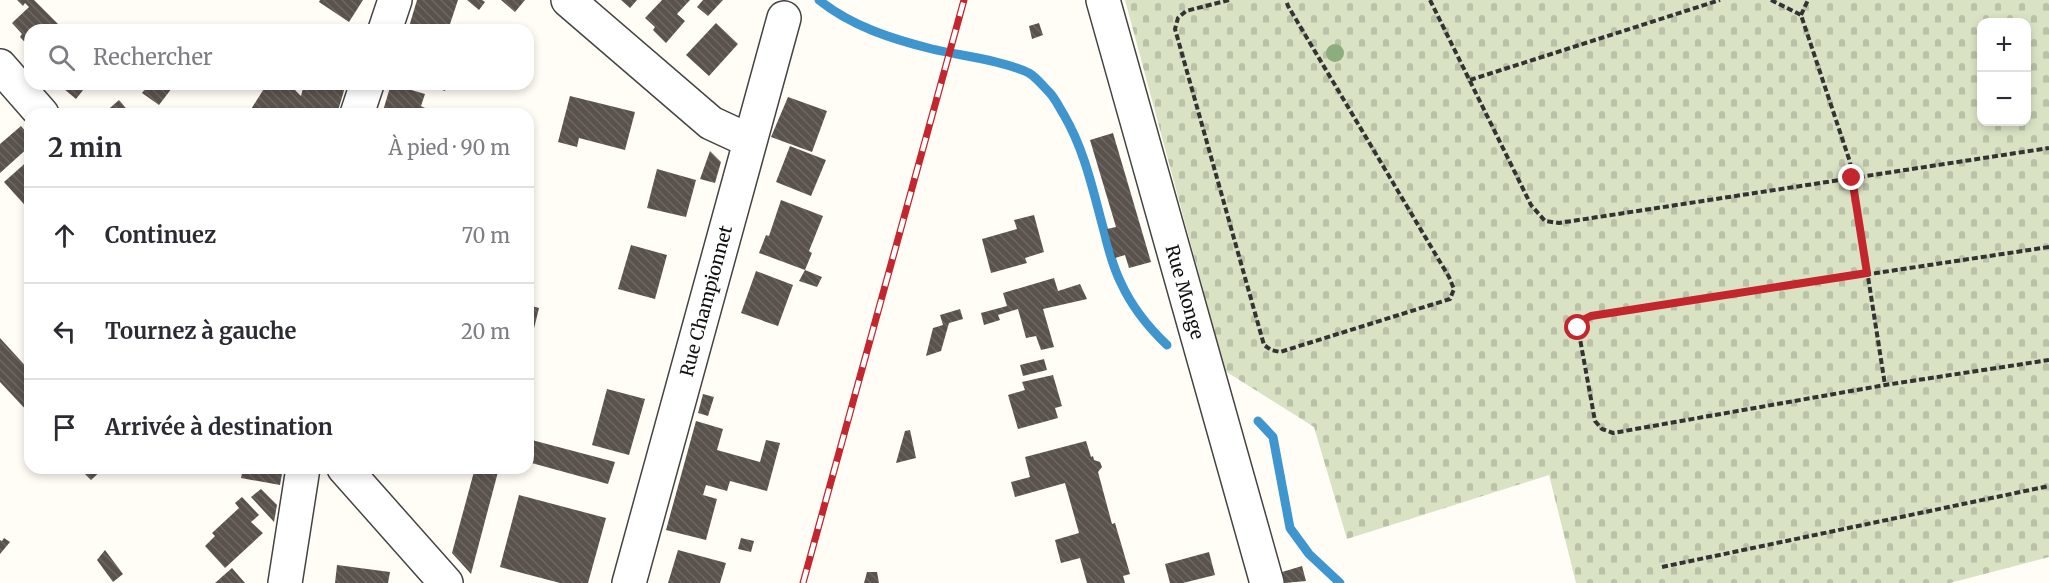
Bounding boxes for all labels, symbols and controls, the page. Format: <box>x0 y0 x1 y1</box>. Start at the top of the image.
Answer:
map controls <box>1977 18 2031 126</box>
button: + <box>1977 18 2031 72</box>
search box <box>24 24 534 90</box>
icon: search <box>45 41 78 74</box>
text: Rechercher <box>93 43 213 71</box>
button: − <box>1977 72 2031 126</box>
text: 2 min <box>48 131 122 164</box>
text: À pied · 90 m <box>388 135 510 160</box>
route end <box>1838 164 1864 190</box>
icon: ahead <box>48 219 81 252</box>
text: Continuez <box>105 221 216 249</box>
text: 70 m <box>462 223 510 248</box>
street label: Rue Championnet <box>675 223 737 379</box>
street label: Rue Monge <box>1161 242 1209 342</box>
route start <box>1564 314 1590 340</box>
icon: left <box>48 315 81 348</box>
text: Tournez à gauche <box>105 317 296 345</box>
text: 20 m <box>461 319 510 344</box>
icon: arrive <box>48 411 81 444</box>
text: Arrivée à destination <box>105 413 333 441</box>

